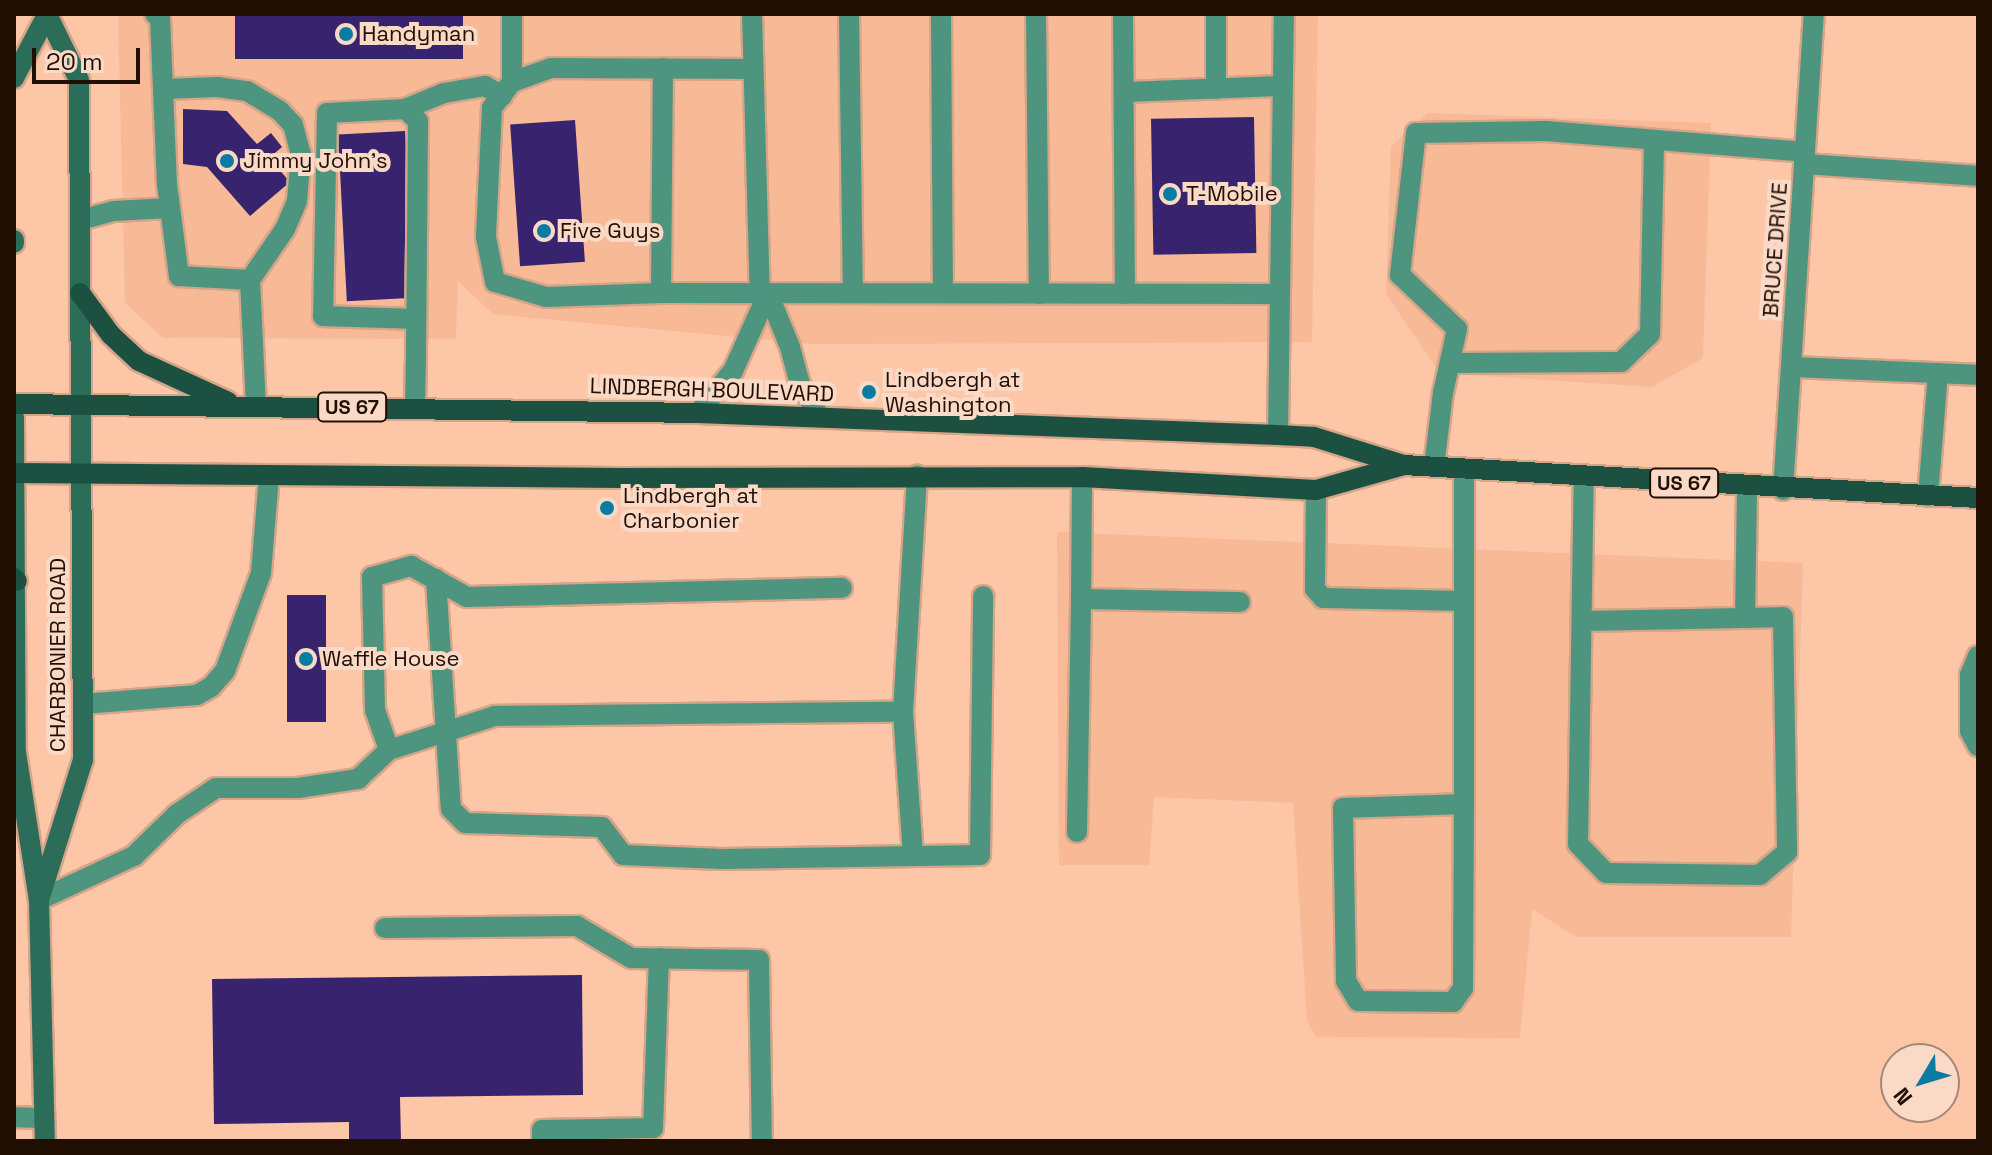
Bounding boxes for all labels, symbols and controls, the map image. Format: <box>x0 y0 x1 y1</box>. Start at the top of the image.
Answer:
place label: Handyman <box>362 21 475 47</box>
marker: Handyman <box>337 25 355 43</box>
scale bar <box>36 32 144 82</box>
text: 20 m <box>46 46 103 77</box>
place label: Jimmy John's <box>243 148 388 174</box>
marker: Jimmy John's <box>218 152 236 170</box>
place label: T-Mobile <box>1186 181 1278 207</box>
street label: BRUCE DRIVE <box>1757 182 1793 318</box>
marker: T-Mobile <box>1161 185 1179 203</box>
place label: Five Guys <box>560 218 660 244</box>
marker: Five Guys <box>535 222 553 240</box>
place label: Lindbergh at Washington <box>885 366 1020 418</box>
street label: LINDBERGH BOULEVARD <box>589 373 835 407</box>
marker: Lindbergh at Washington <box>860 383 878 401</box>
road number: US 67 <box>316 391 388 423</box>
road number: US 67 <box>1648 467 1720 499</box>
place label: Lindbergh at Charbonier <box>623 482 758 534</box>
marker: Lindbergh at Charbonier <box>598 499 616 517</box>
street label: CHARBONIER ROAD <box>45 558 71 752</box>
place label: Waffle House <box>322 646 459 672</box>
marker: Waffle House <box>297 650 315 668</box>
north arrow <box>1880 1043 1960 1123</box>
text: N <box>1887 1082 1918 1111</box>

